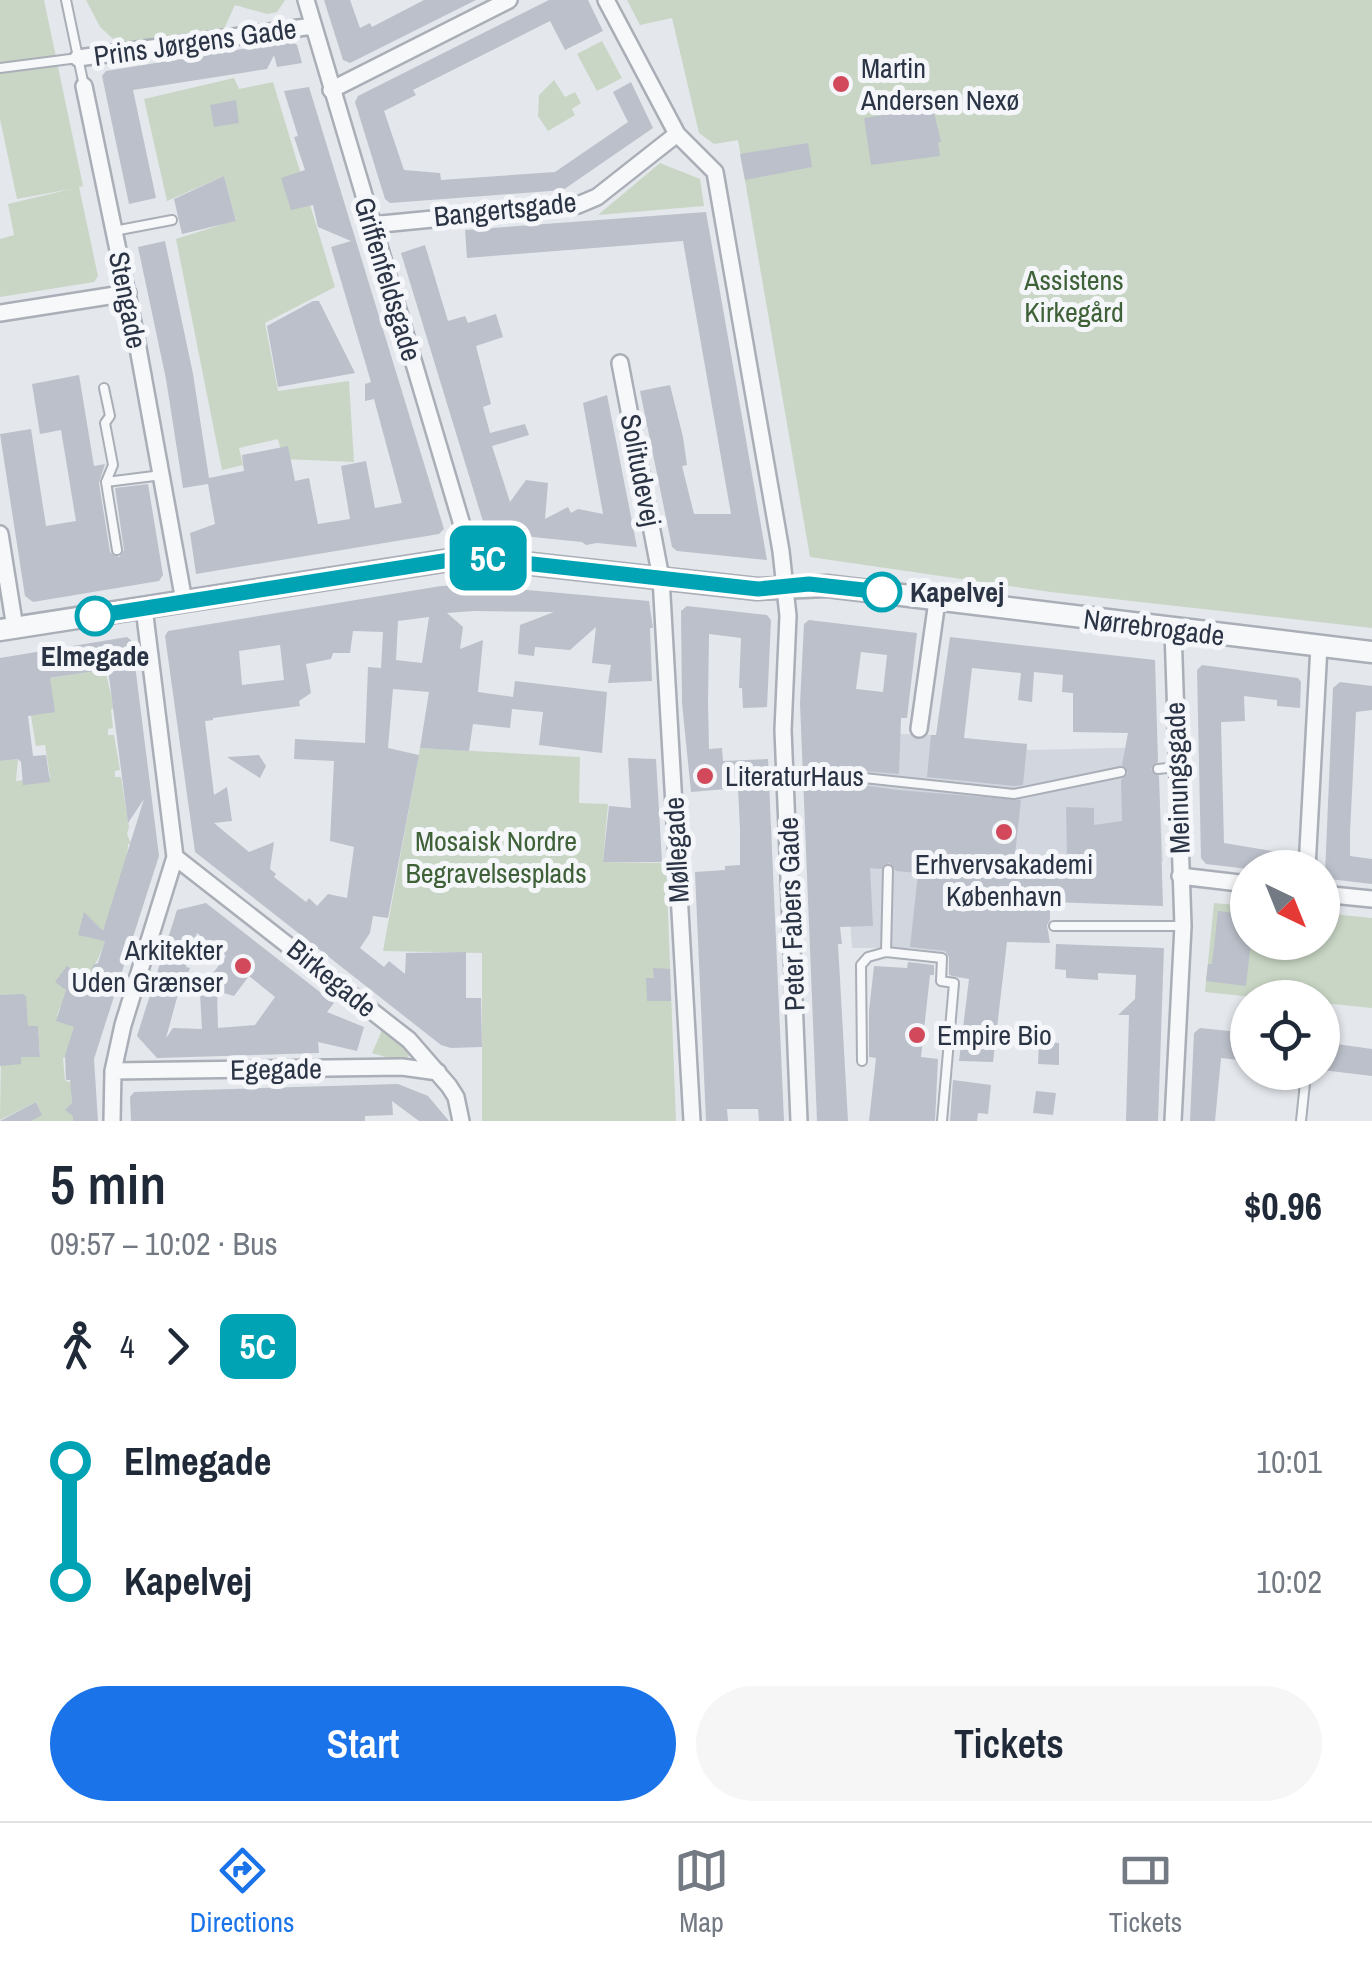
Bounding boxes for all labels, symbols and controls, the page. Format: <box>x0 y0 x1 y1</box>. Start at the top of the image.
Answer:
street label: Prins Jørgens Gade <box>91 9 299 75</box>
place label: Martin Andersen Nexø <box>860 49 1019 119</box>
marker: Martin Andersen Nexø <box>830 73 852 95</box>
street label: Bangertsgade <box>432 183 578 235</box>
street label: Griffenfeldsgade <box>345 192 431 366</box>
street label: Stengade <box>100 248 156 352</box>
park label: Assistens Kirkegård <box>1023 261 1124 331</box>
street label: Solitudevej <box>612 411 670 529</box>
line badge: 5C <box>443 526 533 590</box>
text: 5C <box>470 535 506 582</box>
marker: Kapelvej <box>863 573 901 611</box>
place label: Kapelvej <box>910 573 1004 611</box>
marker: Elmegade <box>76 597 114 635</box>
street label: Nørrebrogade <box>1081 600 1227 654</box>
place label: Elmegade <box>41 637 149 675</box>
street label: Meinungsgade <box>1155 701 1199 855</box>
place label: LiteraturHaus <box>725 757 864 795</box>
marker: LiteraturHaus <box>694 765 716 787</box>
street label: Møllegade <box>654 796 698 904</box>
street label: Peter Fabers Gade <box>769 816 813 1012</box>
marker: Erhvervsakademi København <box>993 821 1015 843</box>
park label: Mosaisk Nordre Begravelsesplads <box>405 822 587 892</box>
place label: Erhvervsakademi København <box>915 845 1093 915</box>
north arrow <box>1230 850 1340 960</box>
map controls <box>1230 850 1340 1090</box>
street label: Birkegade <box>279 930 385 1026</box>
place label: Arkitekter Uden Grænser <box>71 931 223 1001</box>
marker: Arkitekter Uden Grænser <box>232 955 254 977</box>
button: locate <box>1230 980 1340 1090</box>
place label: Empire Bio <box>937 1016 1052 1054</box>
marker: Empire Bio <box>906 1024 928 1046</box>
street label: Egegade <box>230 1049 322 1089</box>
text: 5 min <box>50 1147 166 1221</box>
text: $0.96 <box>1244 1181 1322 1232</box>
text: 09:57 – 10:02 · Bus <box>50 1222 278 1265</box>
icon: walk <box>50 1319 105 1374</box>
icon: forward <box>150 1319 205 1374</box>
text: 5C <box>240 1323 276 1370</box>
text: 4 <box>120 1325 135 1368</box>
text: Elmegade <box>124 1436 271 1487</box>
text: 10:01 <box>1256 1440 1322 1483</box>
text: Kapelvej <box>124 1556 252 1607</box>
text: 10:02 <box>1256 1560 1322 1603</box>
button: Start <box>50 1686 676 1801</box>
button: Tickets <box>696 1686 1322 1801</box>
tab: Directions <box>190 1843 294 1941</box>
tab: Map <box>674 1843 729 1941</box>
tab: Tickets <box>1109 1843 1182 1941</box>

